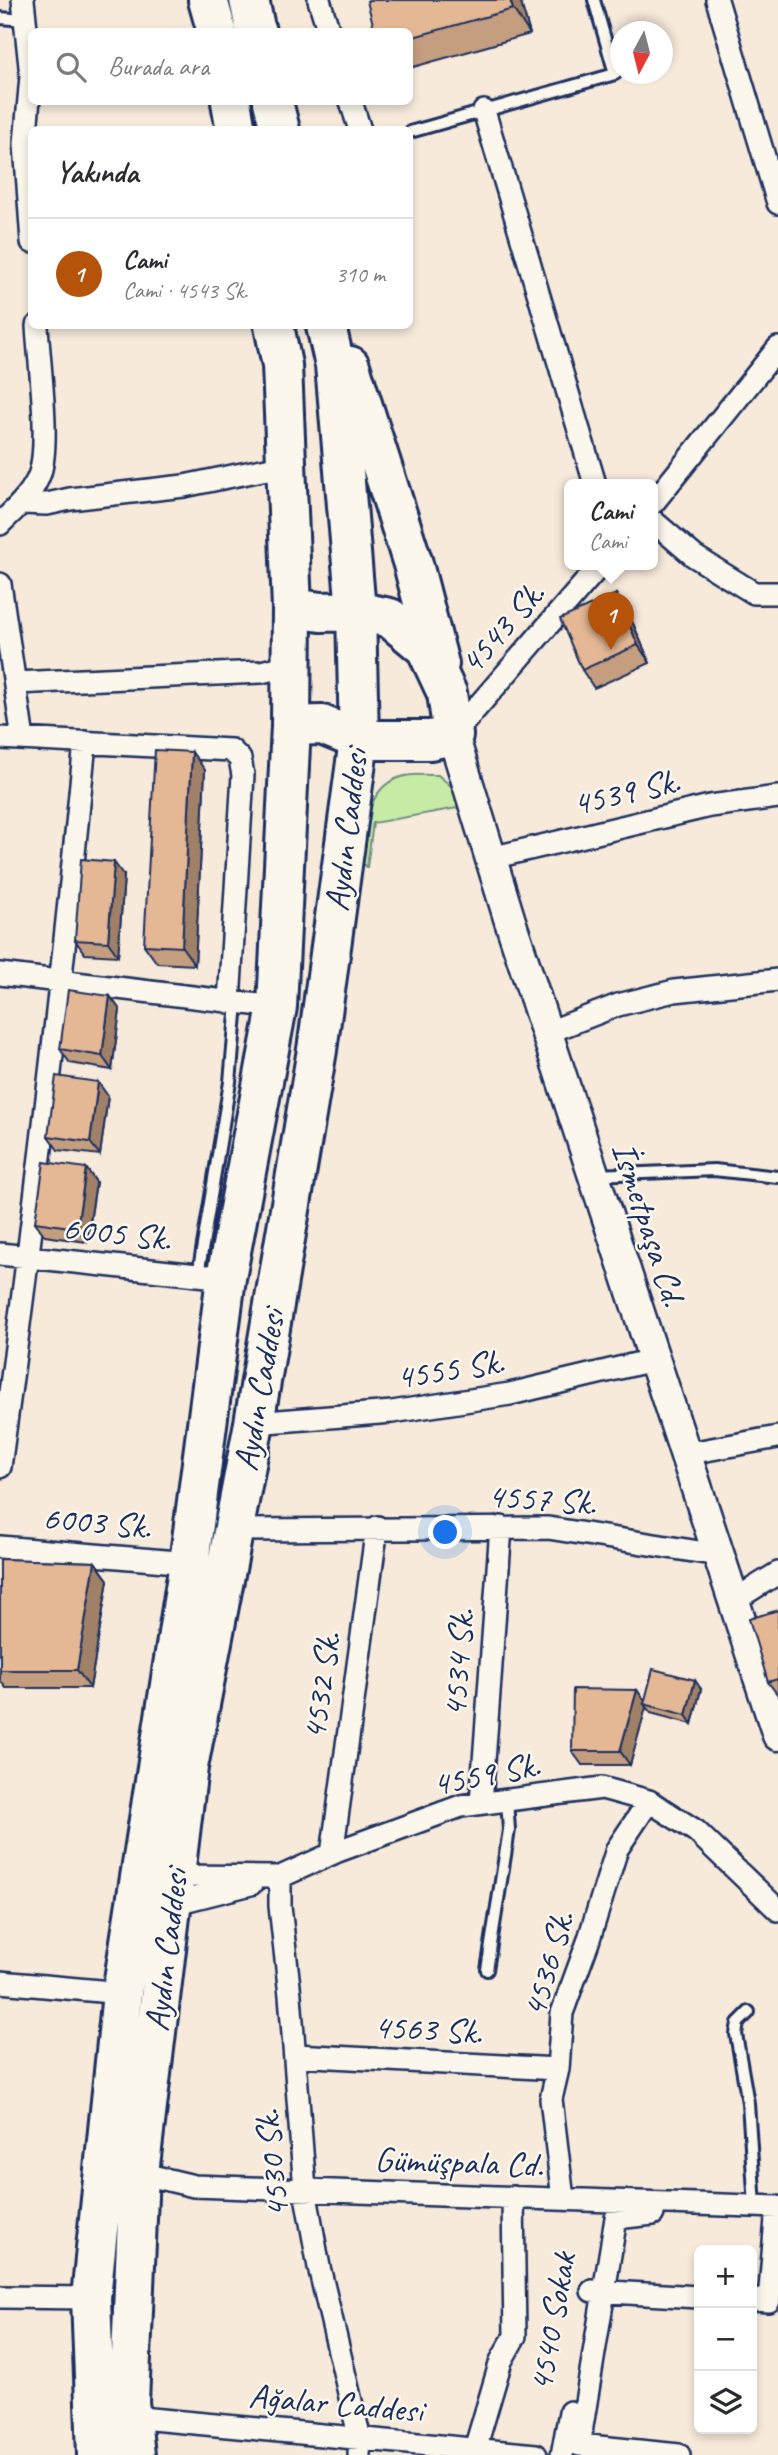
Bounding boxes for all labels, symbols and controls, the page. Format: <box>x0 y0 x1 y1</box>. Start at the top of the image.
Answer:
north arrow <box>610 21 673 84</box>
search box <box>28 28 413 105</box>
icon: search <box>52 48 90 86</box>
text: Burada ara <box>108 50 209 83</box>
text: Yakında <box>56 153 138 191</box>
text: Cami <box>123 243 167 276</box>
text: 1 <box>74 260 84 289</box>
text: 310 m <box>336 260 385 289</box>
text: Cami · 4543 Sk. <box>123 276 248 305</box>
popup <box>564 479 658 570</box>
text: Cami <box>589 494 633 527</box>
text: Cami <box>589 527 627 556</box>
street label: 4543 Sk. <box>449 572 555 684</box>
pin: 1 <box>588 592 634 650</box>
street label: Aydın Caddesi <box>314 742 379 914</box>
street label: 4539 Sk. <box>568 758 684 826</box>
street label: İsmetpaşa Cd. <box>601 1136 697 1312</box>
street label: 6005 Sk. <box>61 1205 173 1261</box>
street label: Aydın Caddesi <box>223 1302 296 1474</box>
street label: 4555 Sk. <box>393 1338 507 1400</box>
street label: 4557 Sk. <box>486 1473 598 1525</box>
street label: 6003 Sk. <box>41 1495 153 1549</box>
your location <box>428 1515 462 1549</box>
street label: 4534 Sk. <box>432 1607 484 1719</box>
street label: 4532 Sk. <box>291 1629 351 1743</box>
street label: 4559 Sk. <box>428 1742 544 1806</box>
street label: Aydın Caddesi <box>134 1862 199 2034</box>
street label: 4536 Sk. <box>511 1906 585 2022</box>
street label: 4563 Sk. <box>373 2004 483 2054</box>
street label: 4530 Sk. <box>244 2108 300 2220</box>
street label: Gümüşpala Cd. <box>374 2137 544 2187</box>
map controls <box>694 2245 757 2434</box>
button: + <box>694 2245 757 2308</box>
street label: 4540 Sokak <box>518 2247 587 2395</box>
button: − <box>694 2308 757 2371</box>
button: layers <box>694 2371 757 2434</box>
street label: Ağalar Caddesi <box>247 2373 429 2433</box>

